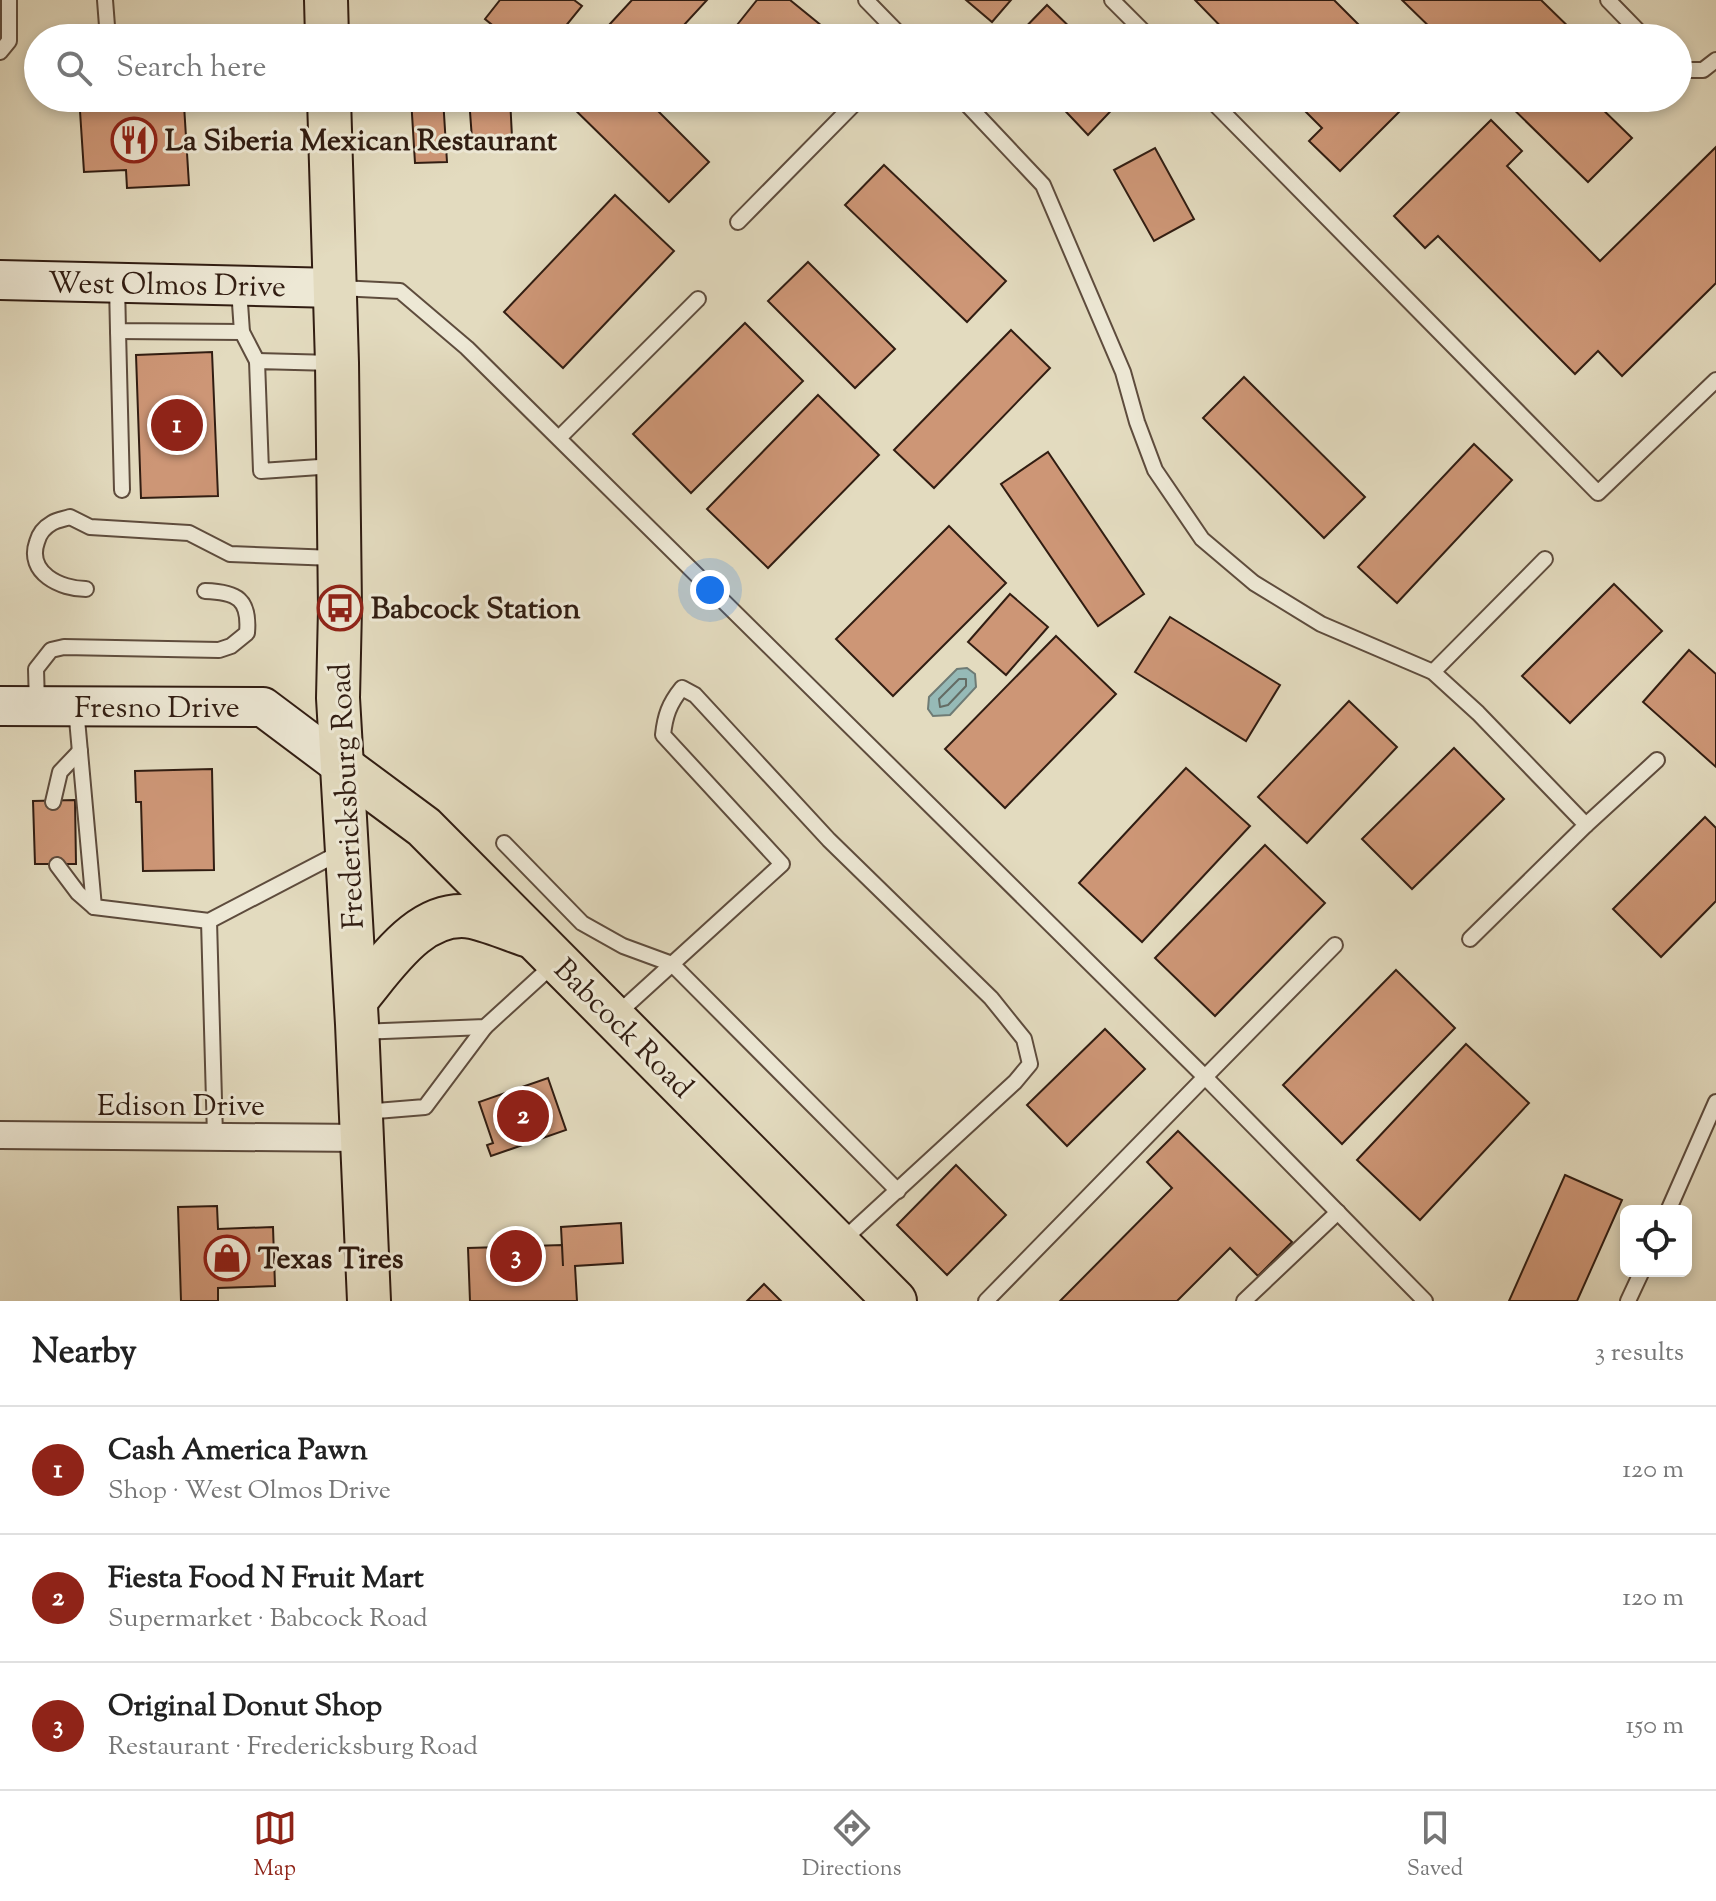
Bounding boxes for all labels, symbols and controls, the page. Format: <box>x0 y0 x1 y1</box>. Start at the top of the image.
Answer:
search box <box>24 24 1692 112</box>
icon: search <box>52 46 96 90</box>
text: Search here <box>116 47 266 90</box>
restaurant icon: La Siberia Mexican Restaurant <box>110 116 158 164</box>
place label: La Siberia Mexican Restaurant <box>165 121 558 164</box>
street label: West Olmos Drive <box>48 263 286 310</box>
pin: 1 <box>151 395 203 455</box>
your location <box>690 570 730 610</box>
bus stop icon: Babcock Station <box>316 584 364 632</box>
place label: Babcock Station <box>371 589 581 632</box>
street label: Fredericksburg Road <box>320 662 377 930</box>
street label: Fresno Drive <box>74 688 240 731</box>
street label: Babcock Road <box>543 950 702 1109</box>
street label: Edison Drive <box>97 1086 265 1129</box>
pin: 2 <box>497 1086 549 1146</box>
map controls <box>1620 1205 1692 1277</box>
button: locate <box>1620 1205 1692 1277</box>
pin: 3 <box>490 1226 542 1286</box>
shop icon: Texas Tires <box>203 1234 251 1282</box>
place label: Texas Tires <box>258 1239 404 1282</box>
text: Nearby <box>32 1329 137 1378</box>
text: 3 results <box>1595 1335 1684 1372</box>
text: Cash America Pawn <box>108 1430 368 1473</box>
text: 1 <box>54 1452 62 1489</box>
text: 120 m <box>1622 1452 1684 1489</box>
text: Shop · West Olmos Drive <box>108 1473 391 1510</box>
text: Fiesta Food N Fruit Mart <box>108 1558 424 1601</box>
text: 2 <box>52 1580 64 1617</box>
text: 120 m <box>1622 1580 1684 1617</box>
text: Supermarket · Babcock Road <box>108 1601 428 1638</box>
text: Original Donut Shop <box>108 1686 382 1729</box>
text: 3 <box>53 1708 63 1745</box>
text: 150 m <box>1625 1708 1684 1745</box>
text: Restaurant · Fredericksburg Road <box>108 1729 478 1766</box>
tab: Map <box>253 1806 297 1886</box>
tab: Directions <box>802 1806 901 1886</box>
tab: Saved <box>1407 1806 1463 1886</box>

